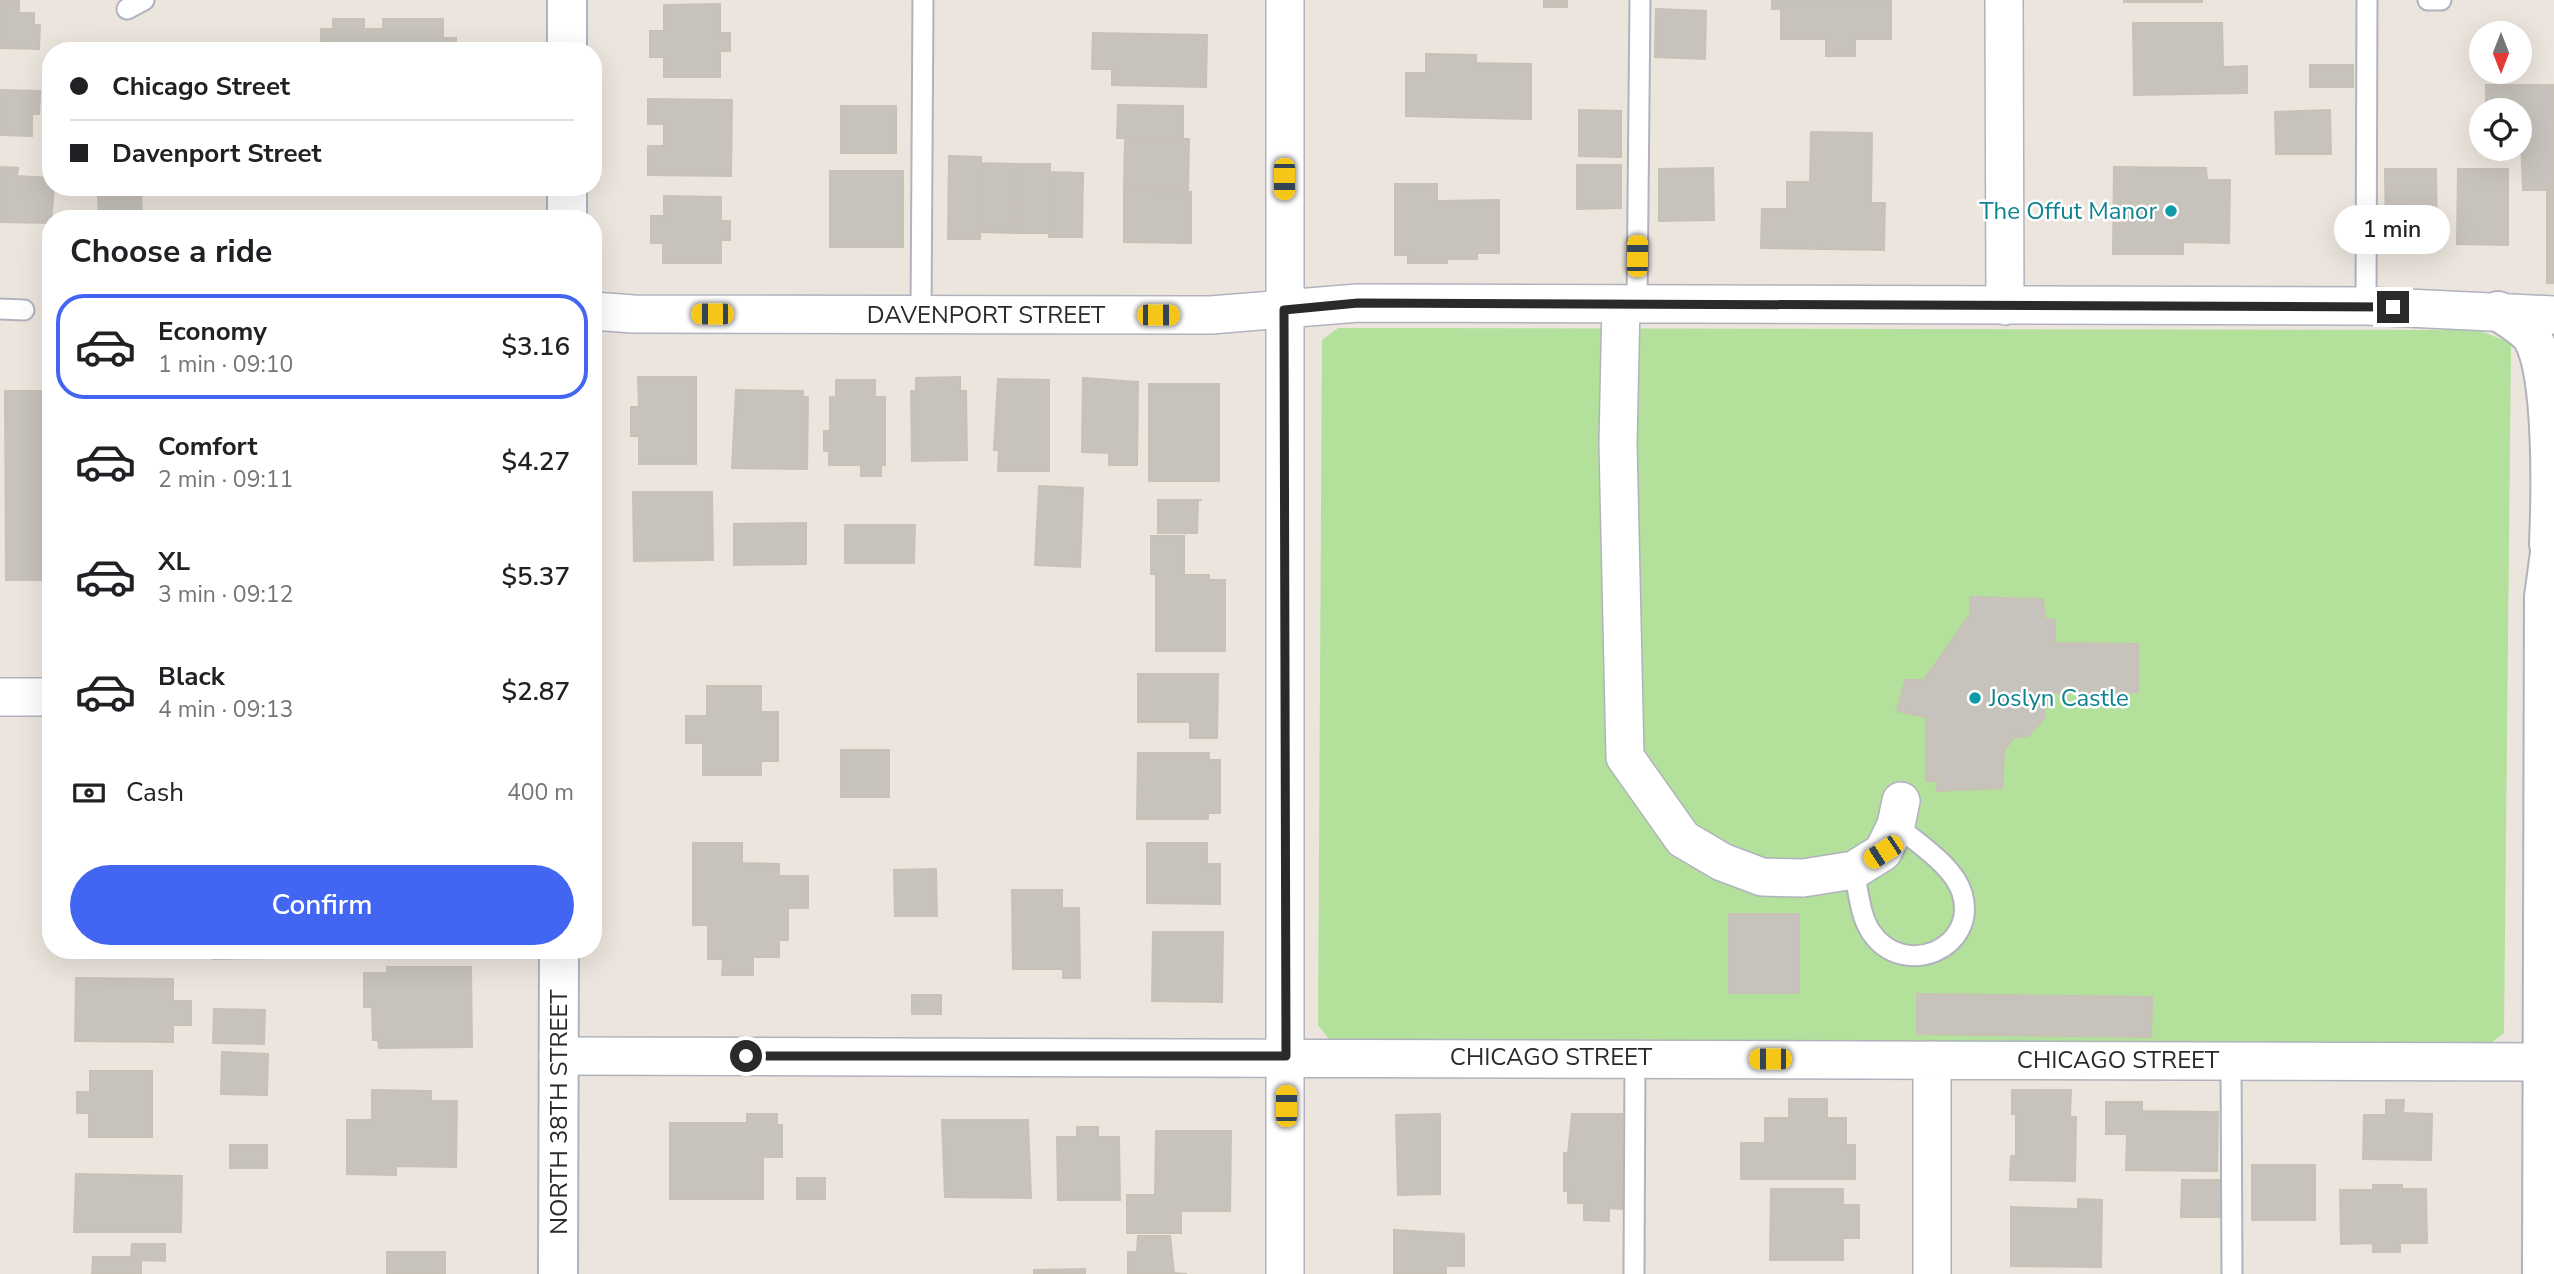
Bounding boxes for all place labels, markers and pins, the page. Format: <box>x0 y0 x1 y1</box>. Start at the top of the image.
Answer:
place label: The Offut Manor <box>1979 195 2157 227</box>
marker: The Offut Manor <box>2163 203 2179 219</box>
place label: Joslyn Castle <box>1988 682 2129 714</box>
marker: Joslyn Castle <box>1967 690 1983 706</box>

